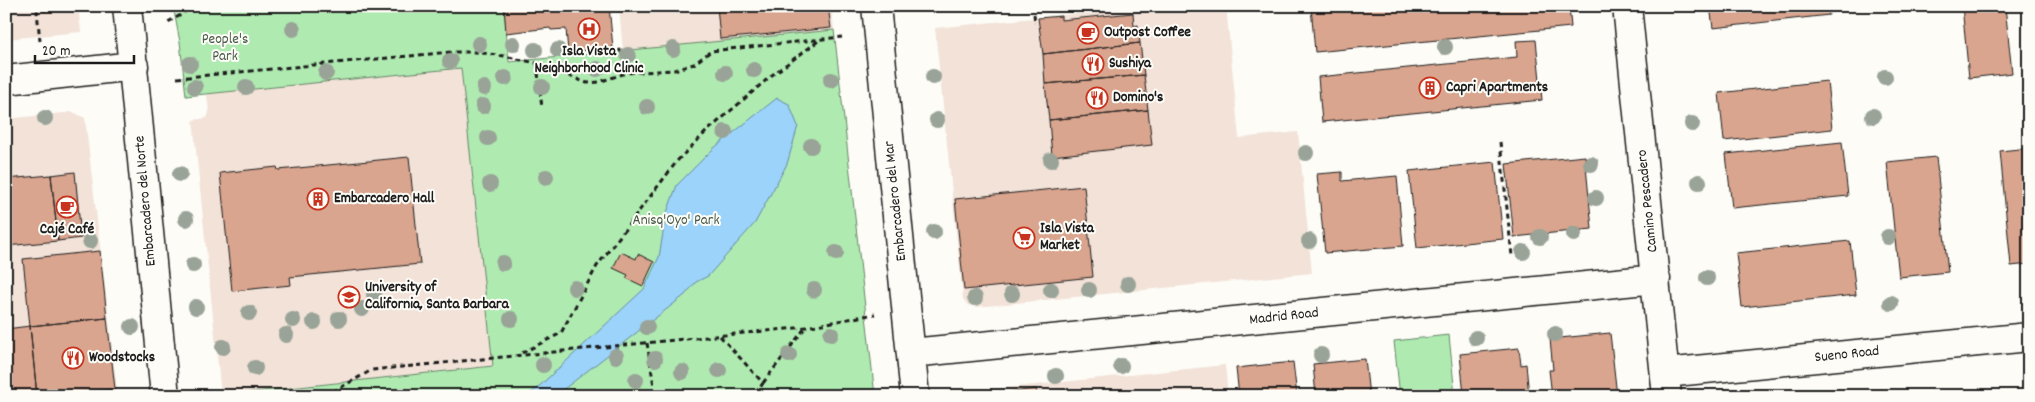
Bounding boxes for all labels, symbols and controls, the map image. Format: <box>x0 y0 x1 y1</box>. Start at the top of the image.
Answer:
hospital icon: Isla Vista Neighborhood Clinic <box>577 17 601 41</box>
cafe icon: Outpost Coffee <box>1076 21 1100 45</box>
place label: Outpost Coffee <box>1104 22 1191 44</box>
park label: People's Park <box>202 29 248 68</box>
scale bar <box>35 32 134 64</box>
text: 20 m <box>42 41 70 63</box>
place label: Isla Vista Neighborhood Clinic <box>534 41 644 80</box>
restaurant icon: Sushiya <box>1081 52 1105 76</box>
place label: Sushiya <box>1109 53 1152 75</box>
building icon: Capri Apartments <box>1418 76 1442 100</box>
place label: Capri Apartments <box>1446 77 1548 99</box>
restaurant icon: Domino's <box>1085 86 1109 110</box>
place label: Domino's <box>1113 87 1163 109</box>
street label: Embarcadero del Norte <box>129 134 163 267</box>
street label: Embarcadero del Mar <box>879 139 913 262</box>
street label: Camino Pescadero <box>1632 148 1664 253</box>
building icon: Embarcadero Hall <box>306 187 330 211</box>
place label: Embarcadero Hall <box>334 188 435 210</box>
cafe icon: Cajé Café <box>55 195 79 219</box>
park label: Anisq'Oyo' Park <box>632 210 720 232</box>
place label: Isla Vista Market <box>1040 218 1095 257</box>
place label: Cajé Café <box>40 219 95 241</box>
supermarket icon: Isla Vista Market <box>1012 226 1036 250</box>
place label: University of California, Santa Barbara <box>365 277 510 316</box>
school or university icon: University of California, Santa Barbara <box>337 285 361 309</box>
street label: Madrid Road <box>1248 302 1320 332</box>
street label: Sueno Road <box>1814 341 1880 369</box>
restaurant icon: Woodstocks <box>61 346 85 370</box>
place label: Woodstocks <box>89 347 155 369</box>

